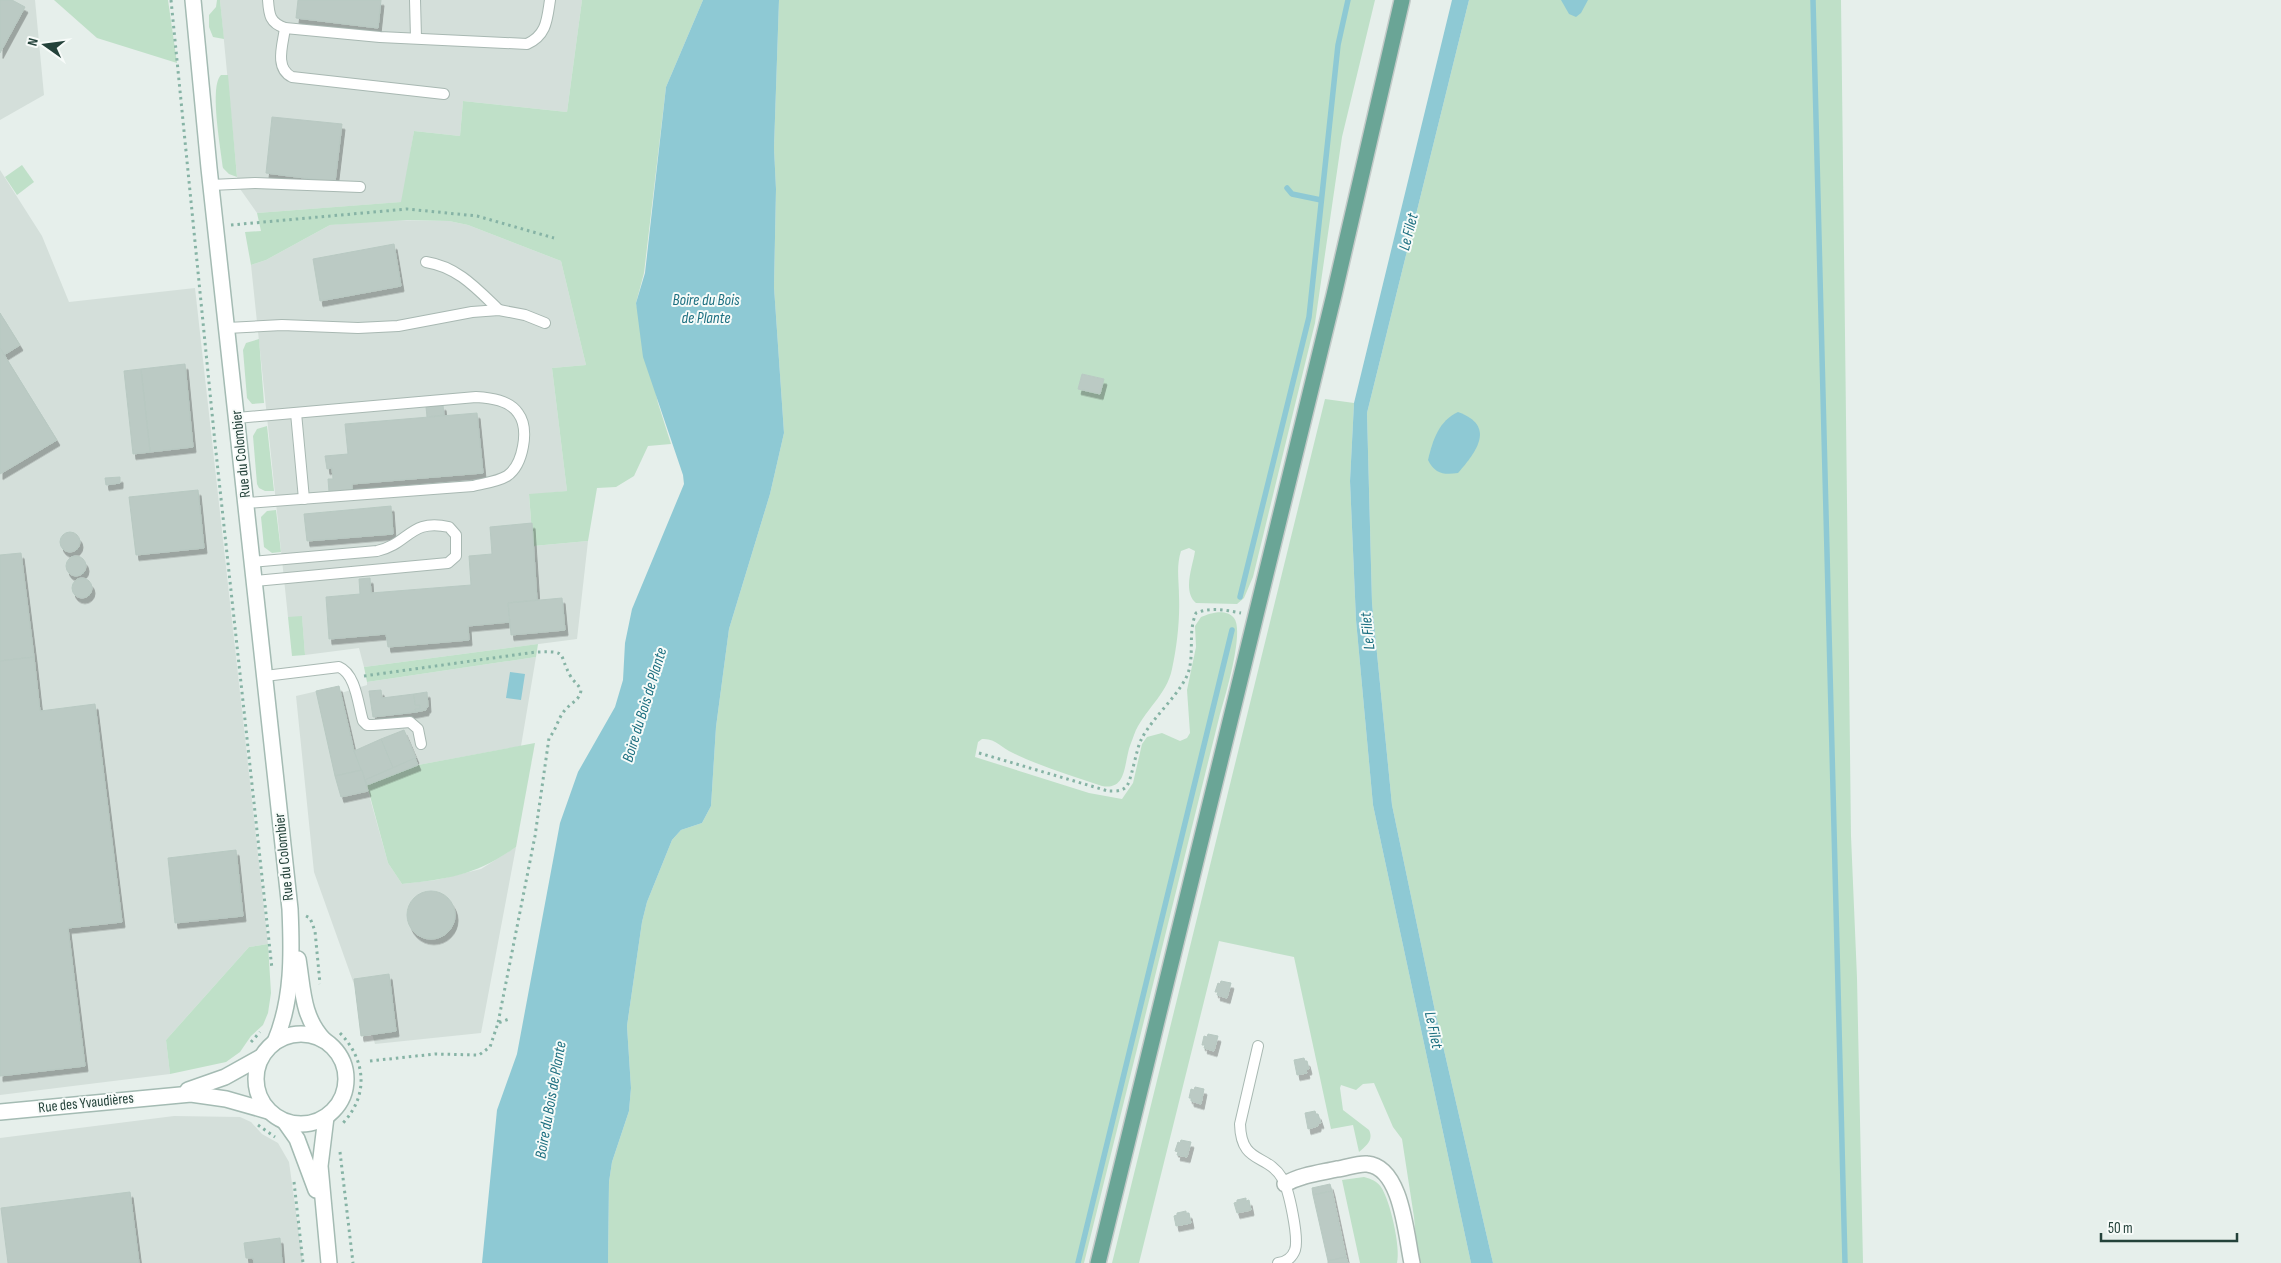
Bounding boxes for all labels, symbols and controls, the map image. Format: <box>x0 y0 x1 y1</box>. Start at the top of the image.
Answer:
north arrow <box>20 20 70 70</box>
text: N <box>24 36 42 48</box>
water label: Le Filet <box>1395 210 1423 252</box>
water label: Boire du Bois de Plante <box>672 291 740 328</box>
street label: Rue du Colombier <box>227 409 255 499</box>
water label: Le Filet <box>1356 610 1379 651</box>
water label: Boire du Bois de Plante <box>619 646 671 764</box>
street label: Rue du Colombier <box>270 812 298 902</box>
water label: Le Filet <box>1420 1010 1446 1051</box>
water label: Boire du Bois de Plante <box>531 1040 571 1160</box>
street label: Rue des Yvaudières <box>37 1089 135 1117</box>
scale bar <box>2101 1210 2237 1242</box>
text: 50 m <box>2108 1219 2133 1238</box>

